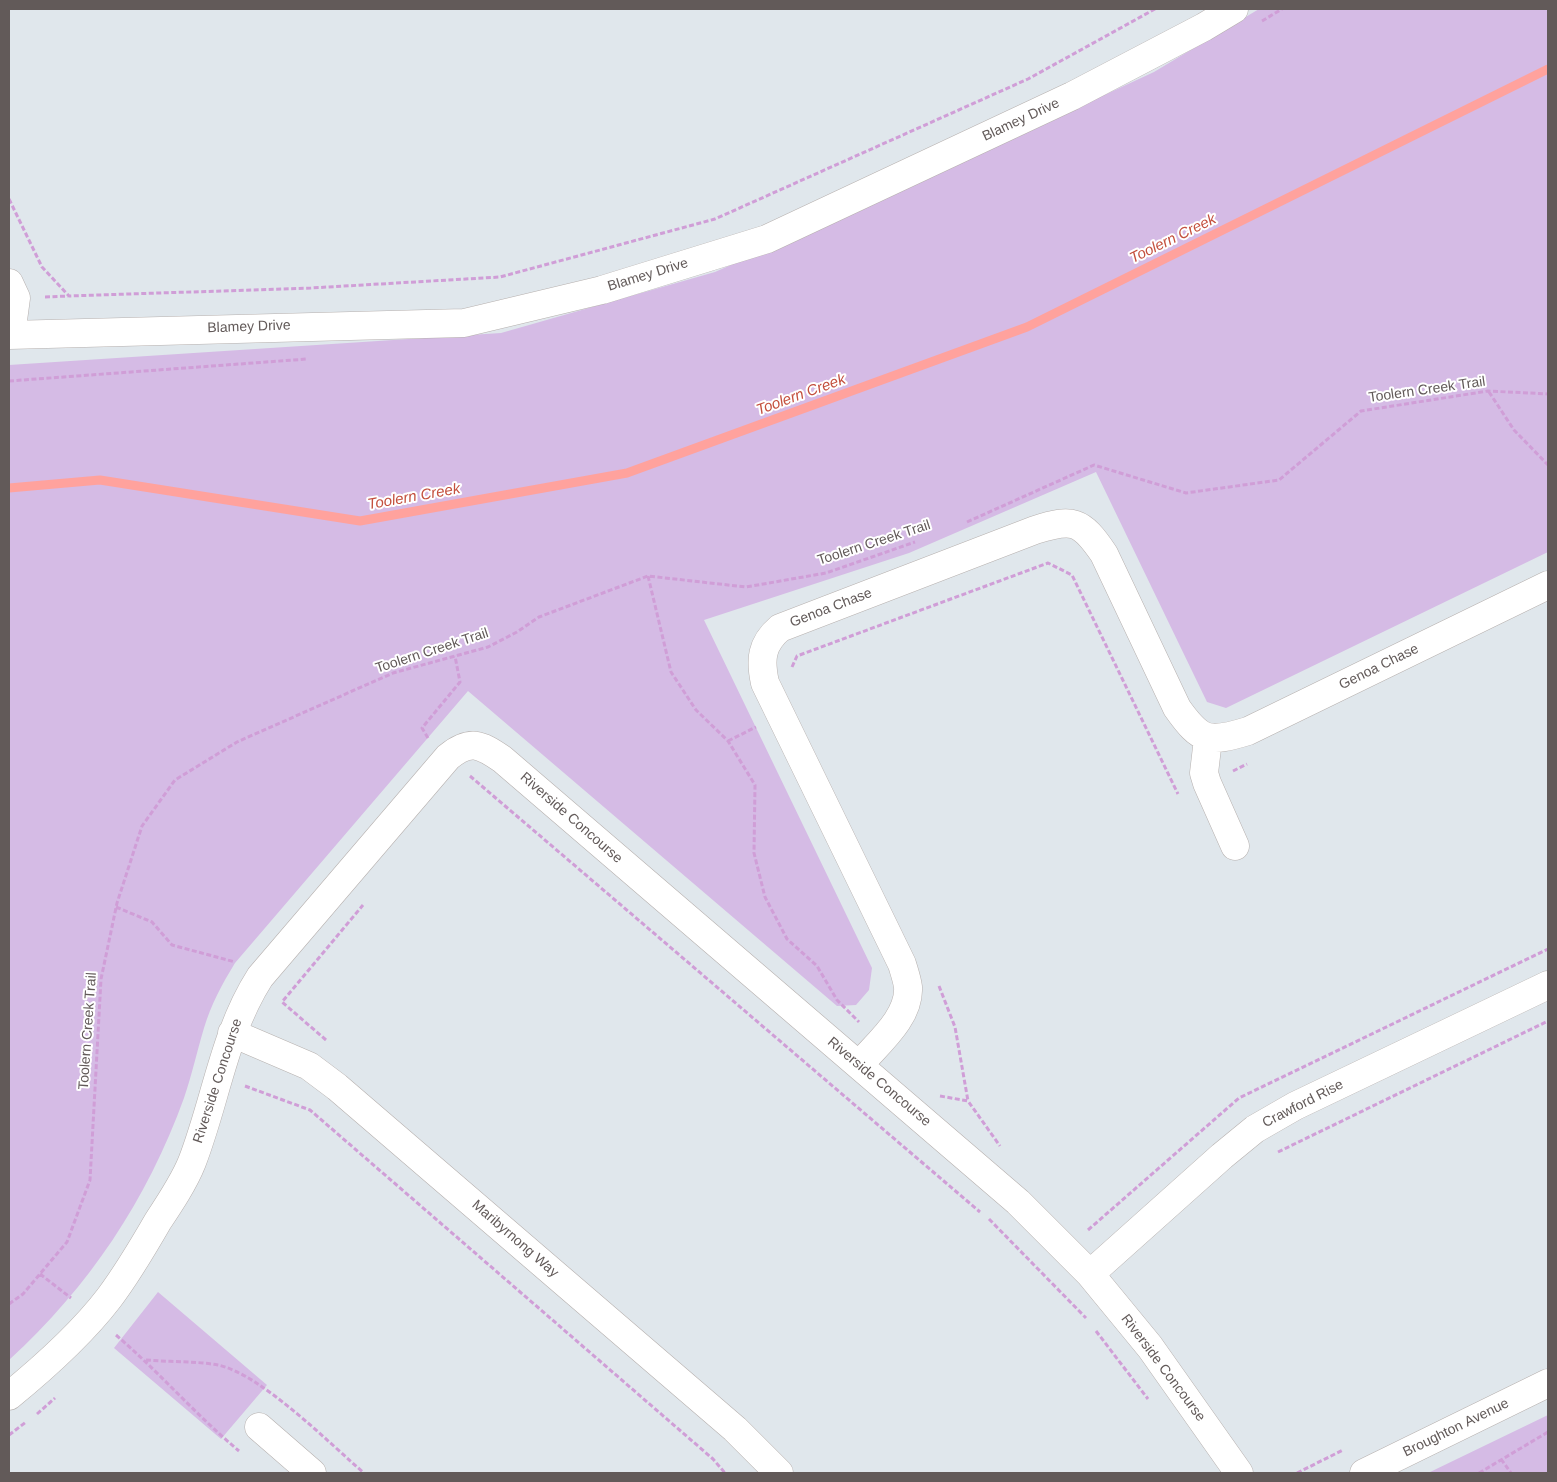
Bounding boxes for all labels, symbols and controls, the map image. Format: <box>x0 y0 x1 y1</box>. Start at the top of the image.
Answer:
street label: Blamey Drive <box>980 95 1062 145</box>
water label: Toolern Creek <box>1127 210 1219 268</box>
street label: Blamey Drive <box>606 255 690 295</box>
street label: Blamey Drive <box>207 317 291 337</box>
water label: Toolern Creek <box>754 371 848 419</box>
street label: Toolern Creek Trail <box>1368 373 1486 407</box>
water label: Toolern Creek <box>366 480 462 514</box>
street label: Toolern Creek Trail <box>815 517 933 569</box>
street label: Genoa Chase <box>788 585 874 631</box>
street label: Toolern Creek Trail <box>373 625 491 677</box>
street label: Genoa Chase <box>1336 641 1422 693</box>
street label: Riverside Concourse <box>516 769 626 867</box>
street label: Toolern Creek Trail <box>76 972 100 1090</box>
street label: Riverside Concourse <box>190 1017 246 1145</box>
street label: Riverside Concourse <box>824 1034 934 1130</box>
street label: Crawford Rise <box>1260 1076 1346 1132</box>
street label: Maribyrnong Way <box>468 1197 562 1281</box>
street label: Riverside Concourse <box>1117 1311 1209 1425</box>
street label: Broughton Avenue <box>1400 1395 1512 1461</box>

